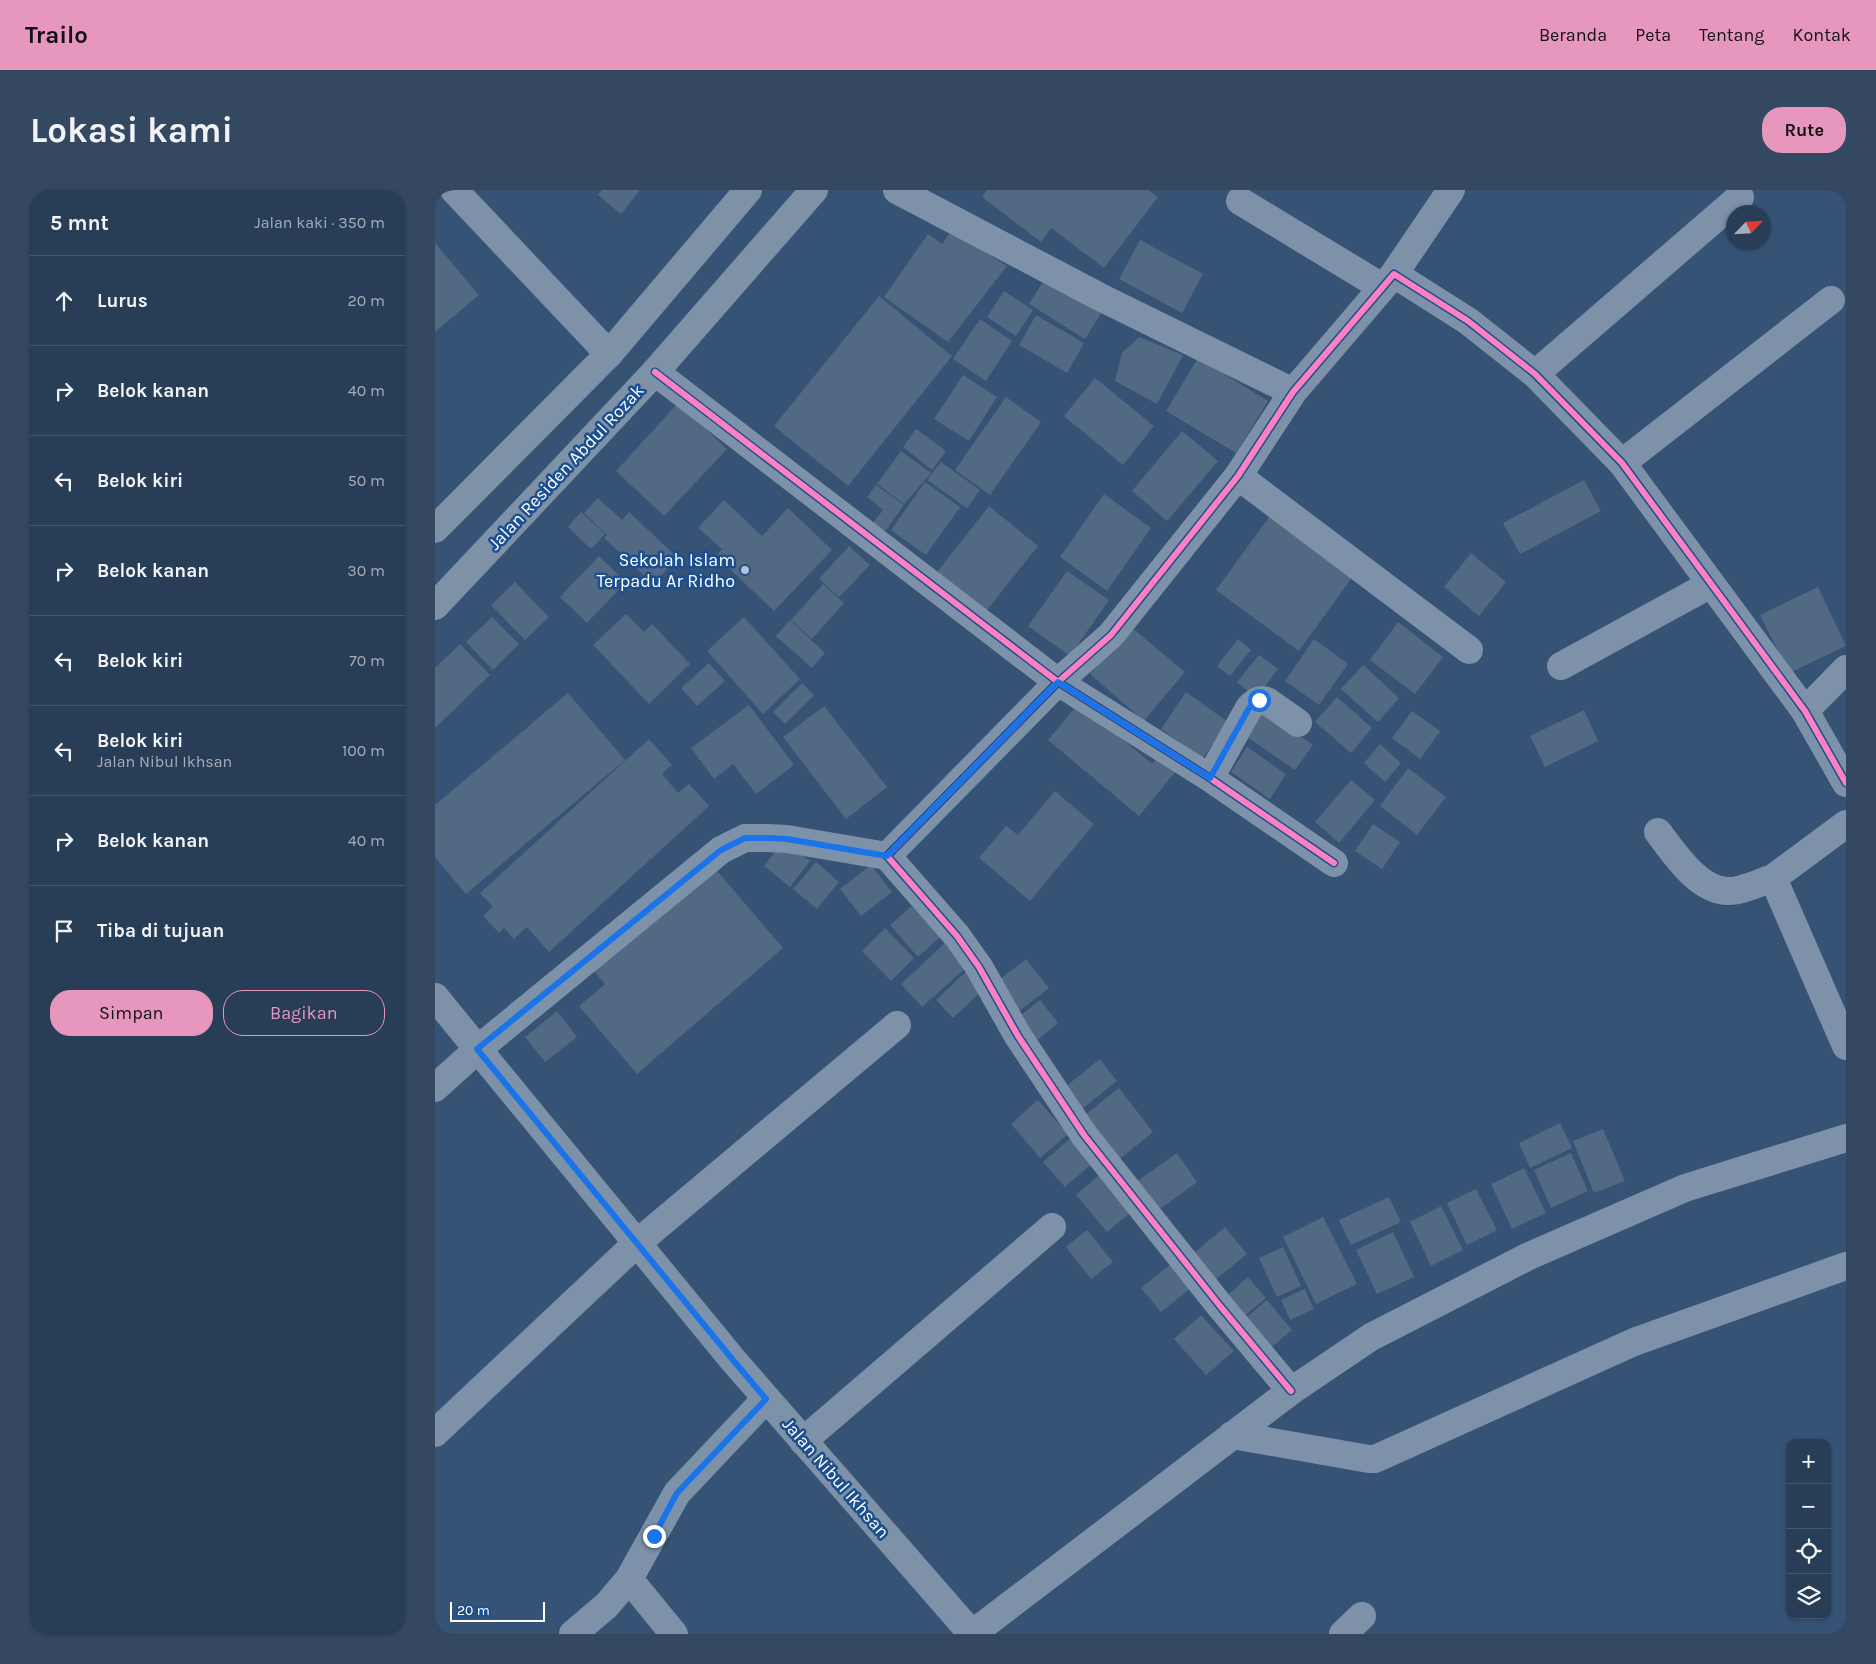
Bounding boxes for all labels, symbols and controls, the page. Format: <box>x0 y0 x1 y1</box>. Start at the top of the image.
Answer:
text: Trailo <box>25 21 88 49</box>
text: Beranda <box>1539 24 1607 46</box>
text: Peta <box>1635 24 1671 46</box>
text: Tentang <box>1699 24 1765 46</box>
text: Kontak <box>1793 24 1851 46</box>
button: Rute <box>1762 107 1846 153</box>
text: Lokasi kami <box>30 110 233 151</box>
north arrow <box>1726 205 1771 250</box>
text: 5 mnt <box>50 211 109 235</box>
text: Jalan kaki · 350 m <box>254 213 385 232</box>
icon: ahead <box>50 287 78 315</box>
text: Lurus <box>97 290 148 312</box>
text: 20 m <box>347 291 385 310</box>
icon: right <box>50 377 78 405</box>
text: Belok kanan <box>97 380 209 402</box>
street label: Jalan Residen Abdul Rozak <box>483 380 649 554</box>
text: 40 m <box>348 381 385 400</box>
icon: left <box>50 467 78 495</box>
text: Belok kiri <box>97 470 183 492</box>
text: 50 m <box>348 471 385 490</box>
place label: Sekolah Islam Terpadu Ar Ridho <box>596 549 735 592</box>
icon: right <box>50 557 78 585</box>
text: Belok kanan <box>97 560 209 582</box>
text: 30 m <box>347 561 385 580</box>
marker: Sekolah Islam Terpadu Ar Ridho <box>739 564 751 576</box>
icon: left <box>50 647 78 675</box>
text: Belok kiri <box>97 650 183 672</box>
text: 70 m <box>349 651 385 670</box>
route start <box>1248 689 1271 712</box>
text: Belok kiri <box>97 730 183 752</box>
icon: left <box>50 737 78 765</box>
text: 100 m <box>342 741 385 760</box>
text: Jalan Nibul Ikhsan <box>97 752 232 771</box>
icon: right <box>50 827 78 855</box>
text: Belok kanan <box>97 830 209 852</box>
text: 40 m <box>348 831 385 850</box>
icon: arrive <box>50 917 78 945</box>
text: Tiba di tujuan <box>97 920 224 942</box>
button: Simpan <box>50 990 213 1036</box>
button: Bagikan <box>223 990 385 1036</box>
street label: Jalan Nibul Ikhsan <box>778 1413 894 1543</box>
map controls <box>1786 1439 1831 1619</box>
button: + <box>1786 1439 1831 1484</box>
button: − <box>1786 1484 1831 1529</box>
route end <box>643 1525 666 1548</box>
button: locate <box>1786 1529 1831 1574</box>
button: layers <box>1786 1574 1831 1619</box>
scale bar <box>450 1599 545 1622</box>
text: 20 m <box>457 1602 490 1619</box>

